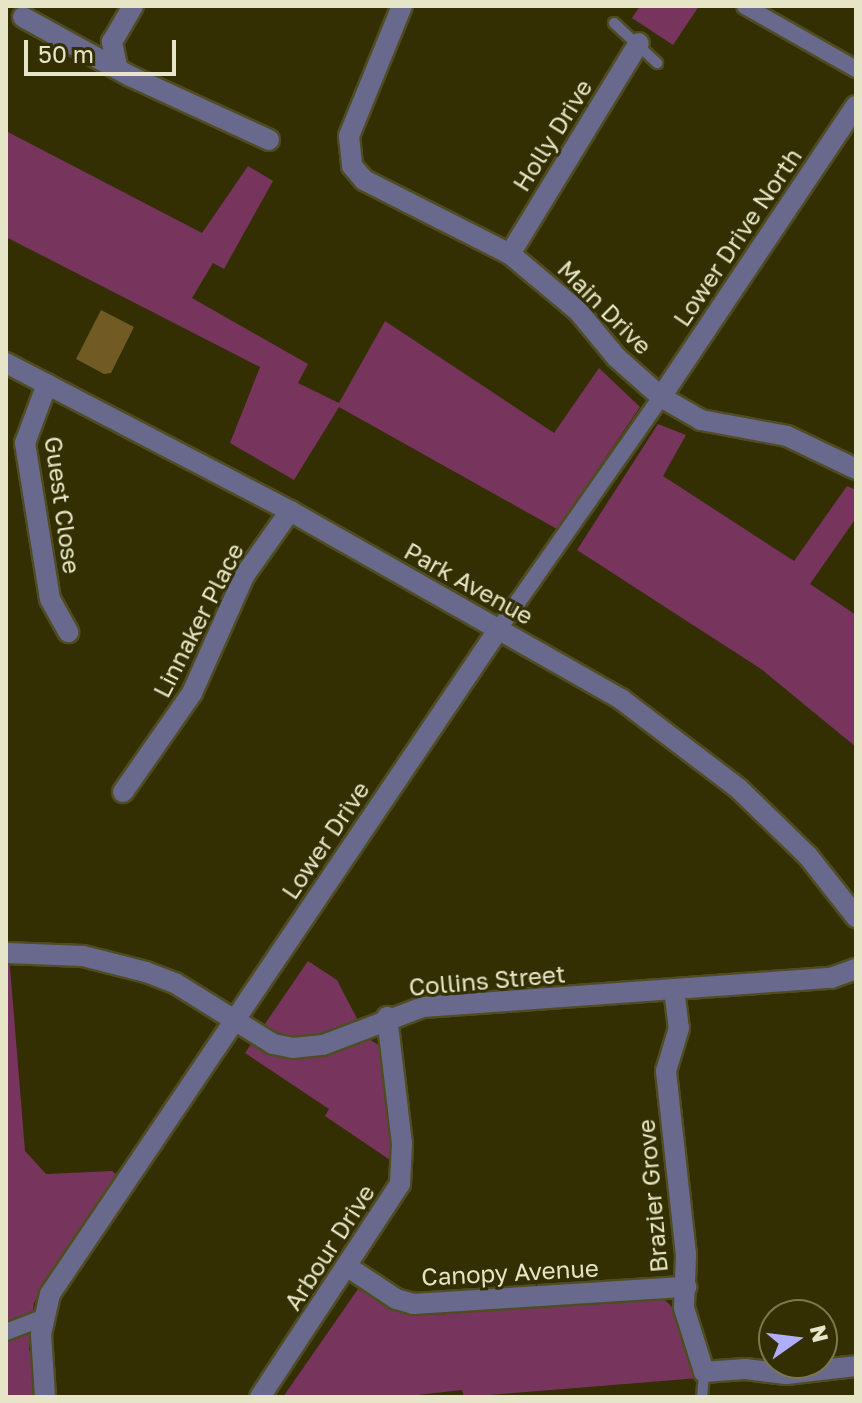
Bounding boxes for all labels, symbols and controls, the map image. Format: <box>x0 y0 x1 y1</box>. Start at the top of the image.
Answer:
scale bar <box>28 24 180 74</box>
text: 50 m <box>38 39 94 68</box>
street label: Holly Drive <box>506 74 598 196</box>
street label: Lower Drive North <box>667 143 807 331</box>
street label: Main Drive <box>552 254 658 360</box>
street label: Guest Close <box>39 434 87 576</box>
street label: Park Avenue <box>400 536 538 630</box>
street label: Linnaker Place <box>147 538 249 702</box>
street label: Lower Drive <box>275 776 375 904</box>
street label: Collins Street <box>408 959 566 1001</box>
street label: Brazier Grove <box>631 1118 673 1274</box>
street label: Arbour Drive <box>278 1179 380 1315</box>
street label: Canopy Avenue <box>421 1253 599 1291</box>
north arrow <box>758 1299 838 1379</box>
text: N <box>805 1322 835 1345</box>

